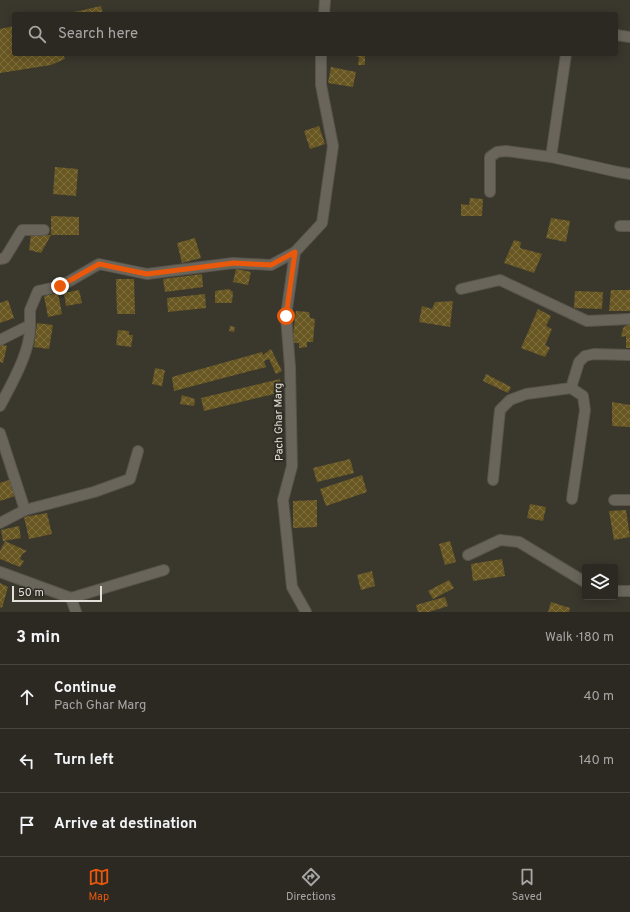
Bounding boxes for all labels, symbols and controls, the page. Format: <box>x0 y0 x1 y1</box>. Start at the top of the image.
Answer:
search box <box>12 12 618 56</box>
icon: search <box>26 23 48 45</box>
text: Search here <box>58 25 138 44</box>
route end <box>51 277 69 295</box>
route start <box>277 307 295 325</box>
street label: Pach Ghar Marg <box>271 383 287 461</box>
map controls <box>582 564 618 600</box>
button: layers <box>582 564 618 600</box>
scale bar <box>12 584 102 603</box>
text: 50 m <box>18 586 44 600</box>
text: 3 min <box>16 627 60 649</box>
text: Walk · 180 m <box>545 630 614 646</box>
text: Continue <box>54 679 116 698</box>
icon: ahead <box>16 686 38 708</box>
text: 40 m <box>584 689 614 705</box>
text: Pach Ghar Marg <box>54 698 146 714</box>
icon: left <box>16 750 38 772</box>
text: Turn left <box>54 751 114 770</box>
text: 140 m <box>579 753 614 769</box>
icon: arrive <box>16 814 38 836</box>
text: Arrive at destination <box>54 815 197 834</box>
tab: Map <box>88 866 110 904</box>
tab: Directions <box>286 866 336 904</box>
tab: Saved <box>512 866 542 904</box>

